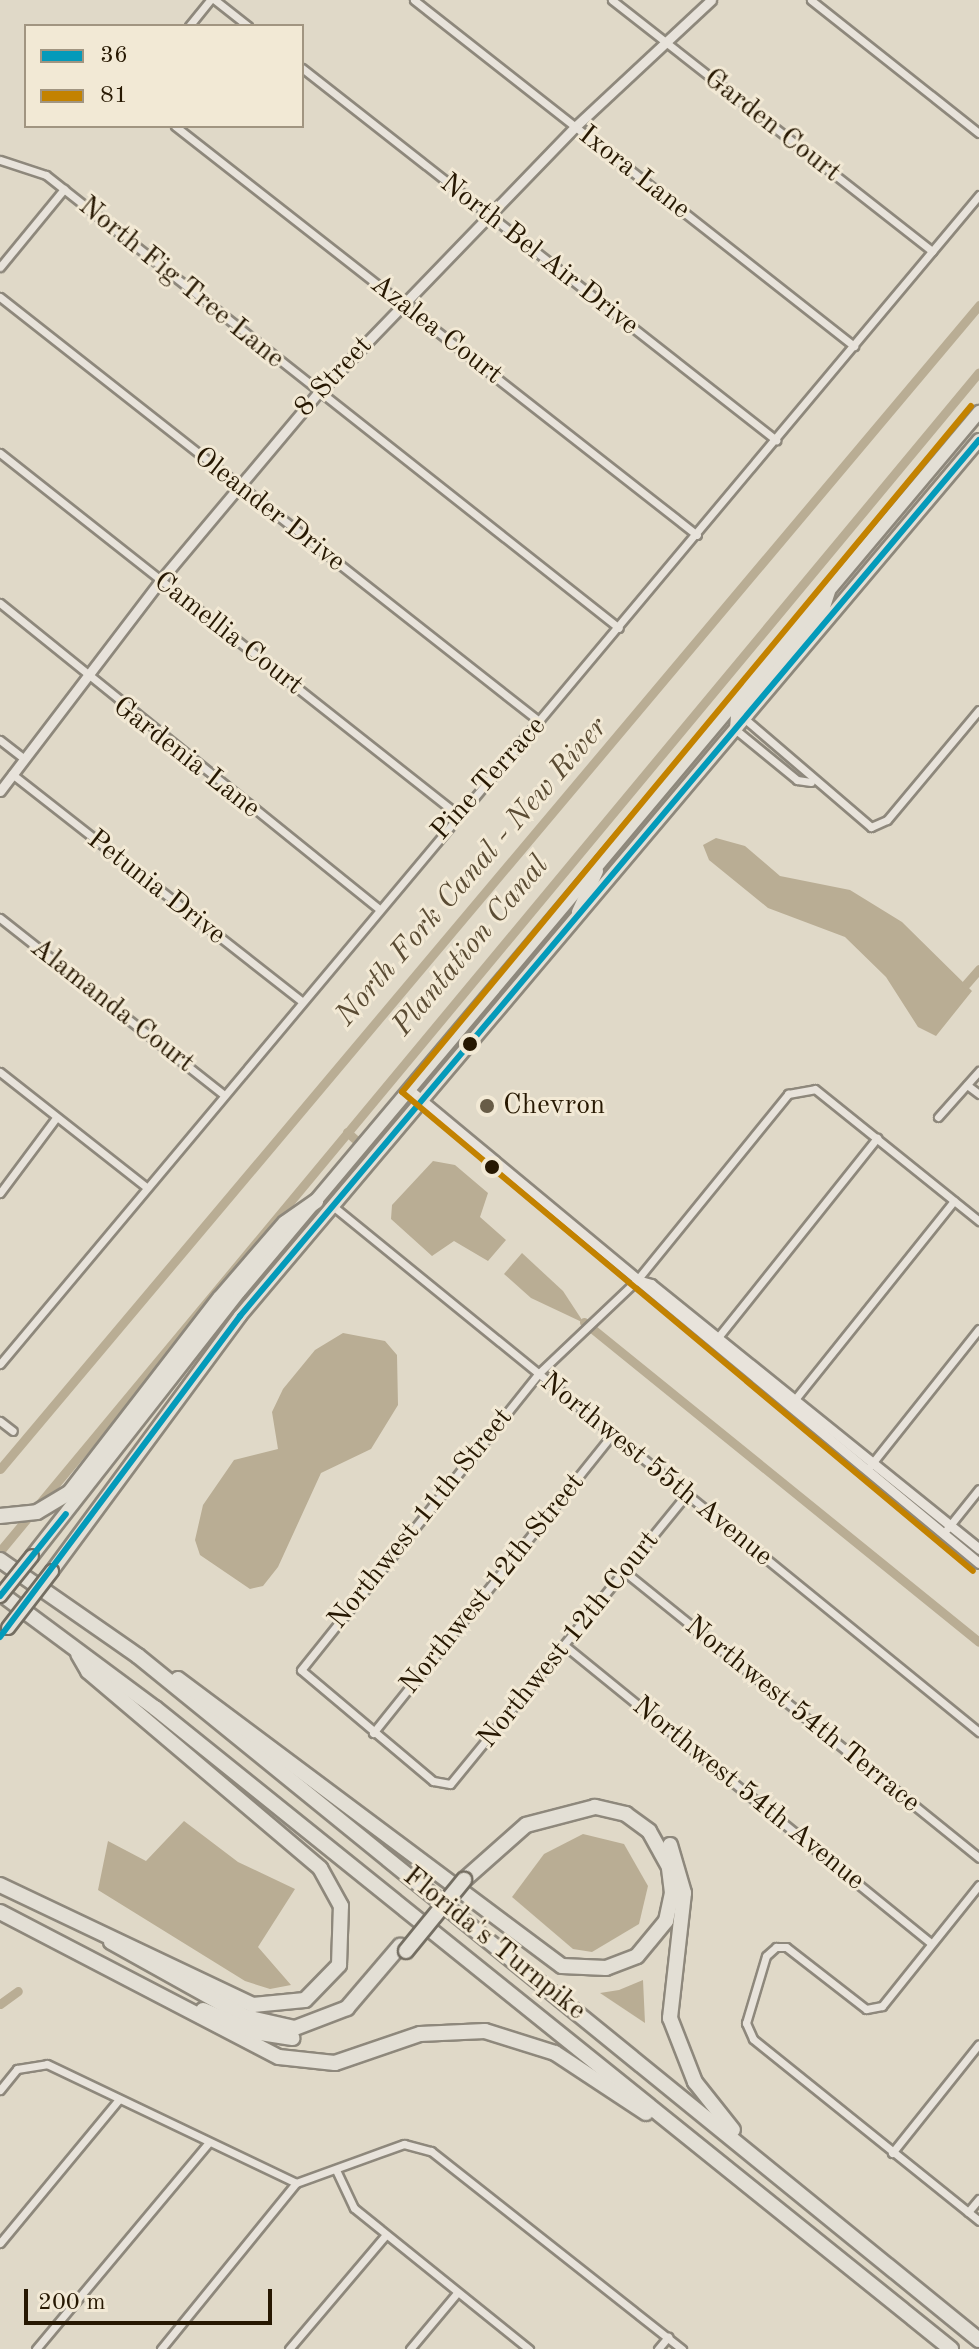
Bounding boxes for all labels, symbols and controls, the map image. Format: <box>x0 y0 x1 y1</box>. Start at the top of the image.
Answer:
legend <box>24 24 304 128</box>
text: 36 <box>100 44 128 68</box>
street label: Garden Court <box>697 62 847 190</box>
text: 81 <box>100 84 128 108</box>
street label: Ixora Lane <box>571 119 697 227</box>
street label: North Bel Air Drive <box>433 167 645 343</box>
street label: North Fig Tree Lane <box>71 190 291 376</box>
street label: Azalea Court <box>363 268 509 392</box>
street label: 8 Street <box>288 330 380 424</box>
street label: Oleander Drive <box>187 440 351 580</box>
street label: Camellia Court <box>146 565 310 703</box>
street label: Gardenia Lane <box>106 690 266 826</box>
water label: North Fork Canal - New River <box>328 710 616 1034</box>
street label: Pine Terrace <box>425 710 553 848</box>
street label: Petunia Drive <box>80 823 232 953</box>
water label: Plantation Canal <box>385 848 557 1044</box>
street label: Alamanda Court <box>23 931 201 1081</box>
unlabelled marker <box>462 1036 478 1052</box>
place label: Chevron <box>503 1089 605 1123</box>
marker: Chevron <box>478 1097 496 1115</box>
unlabelled marker <box>484 1159 500 1175</box>
street label: Northwest 55th Avenue <box>533 1366 779 1574</box>
street label: Northwest 11th Street <box>322 1402 520 1636</box>
street label: Northwest 12th Street <box>394 1467 592 1701</box>
street label: Northwest 12th Court <box>471 1525 667 1755</box>
street label: Northwest 54th Terrace <box>677 1610 927 1820</box>
street label: Northwest 54th Avenue <box>625 1690 871 1898</box>
street label: Florida's Turnpike <box>396 1860 592 2028</box>
scale bar <box>28 2273 276 2323</box>
text: 200 m <box>38 2291 106 2315</box>

